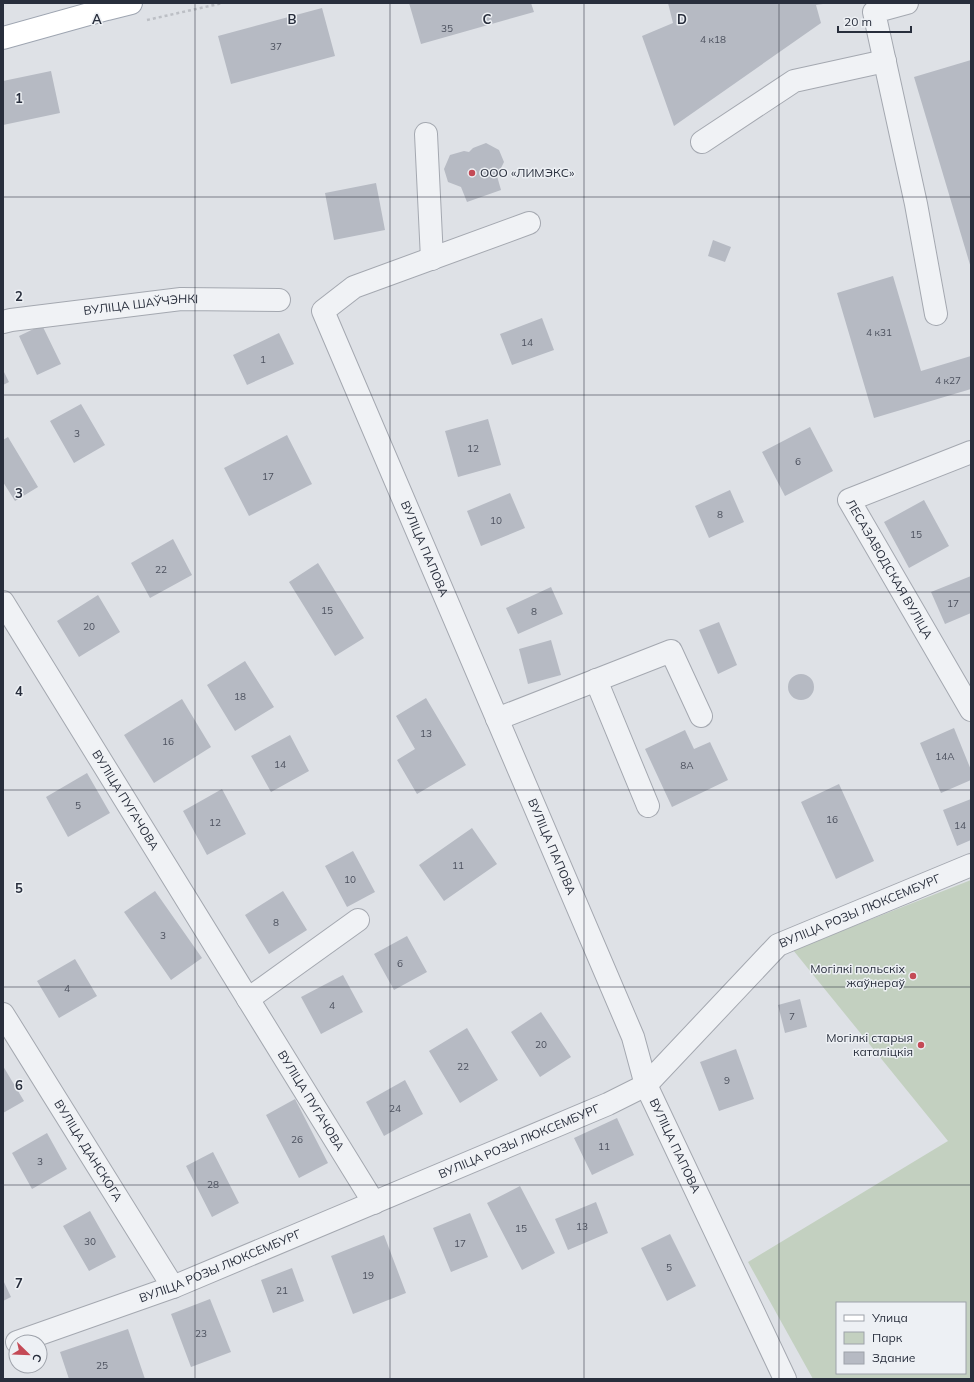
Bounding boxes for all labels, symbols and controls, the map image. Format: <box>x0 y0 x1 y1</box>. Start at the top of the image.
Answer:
scale bar <box>838 8 911 34</box>
text: A <box>92 11 102 27</box>
text: B <box>288 11 297 27</box>
text: C <box>483 11 492 27</box>
text: D <box>677 11 687 27</box>
text: 20 m <box>844 14 872 29</box>
house number: 35 <box>441 22 453 35</box>
house number: 4 к18 <box>700 33 726 46</box>
house number: 37 <box>270 40 282 53</box>
text: 1 <box>15 90 23 106</box>
place label: ООО «ЛИМЭКС» <box>480 165 575 180</box>
marker: ООО «ЛИМЭКС» <box>467 168 477 178</box>
text: 2 <box>15 288 23 304</box>
street label: ВУЛІЦА ШАЎЧЭНКІ <box>82 291 198 318</box>
house number: 4 к31 <box>866 326 892 339</box>
house number: 14 <box>521 336 533 349</box>
house number: 1 <box>260 353 266 366</box>
house number: 4 к27 <box>935 374 961 387</box>
house number: 3 <box>74 427 80 440</box>
house number: 12 <box>467 442 479 455</box>
house number: 6 <box>795 455 801 468</box>
house number: 17 <box>262 470 274 483</box>
text: 3 <box>15 485 23 501</box>
street label: ЛЕСАЗАВОДСКАЯ ВУЛІЦА <box>843 496 936 642</box>
street label: ВУЛІЦА ПАПОВА <box>398 498 452 599</box>
house number: 8 <box>717 508 723 521</box>
house number: 10 <box>490 514 502 527</box>
house number: 15 <box>910 528 922 541</box>
house number: 22 <box>155 563 167 576</box>
house number: 17 <box>947 597 959 610</box>
house number: 15 <box>321 604 333 617</box>
house number: 8 <box>531 605 537 618</box>
house number: 20 <box>83 620 95 633</box>
text: 4 <box>15 683 23 699</box>
house number: 18 <box>234 690 246 703</box>
house number: 13 <box>420 727 432 740</box>
house number: 16 <box>162 735 174 748</box>
street label: ВУЛІЦА ПУГАЧОВА <box>89 747 163 853</box>
house number: 14А <box>935 750 955 763</box>
house number: 14 <box>274 758 286 771</box>
house number: 8А <box>680 759 694 772</box>
street label: ВУЛІЦА ПАПОВА <box>525 796 579 897</box>
house number: 5 <box>75 799 81 812</box>
house number: 16 <box>826 813 838 826</box>
house number: 12 <box>209 816 221 829</box>
house number: 14 <box>954 819 966 832</box>
house number: 11 <box>452 859 464 872</box>
street label: ВУЛІЦА РОЗЫ ЛЮКСЕМБУРГ <box>777 870 943 951</box>
house number: 10 <box>344 873 356 886</box>
text: 5 <box>15 880 23 896</box>
house number: 8 <box>273 916 279 929</box>
house number: 3 <box>160 929 166 942</box>
house number: 6 <box>397 957 403 970</box>
place label: Могілкі польскіх жаўнераў <box>810 961 906 990</box>
marker: Могілкі польскіх жаўнераў <box>908 971 918 981</box>
house number: 4 <box>64 982 70 995</box>
house number: 4 <box>329 999 335 1012</box>
house number: 7 <box>789 1010 795 1023</box>
place label: Могілкі старыя каталіцкія <box>826 1030 913 1059</box>
house number: 20 <box>535 1038 547 1051</box>
marker: Могілкі старыя каталіцкія <box>916 1040 926 1050</box>
street label: ВУЛІЦА ПУГАЧОВА <box>275 1047 348 1154</box>
house number: 22 <box>457 1060 469 1073</box>
house number: 9 <box>724 1074 730 1087</box>
text: 6 <box>15 1077 23 1093</box>
street label: ВУЛІЦА ПАПОВА <box>646 1096 704 1196</box>
street label: ВУЛІЦА ДАНСКОГА <box>51 1097 126 1204</box>
street label: ВУЛІЦА РОЗЫ ЛЮКСЕМБУРГ <box>436 1100 602 1181</box>
house number: 24 <box>389 1102 401 1115</box>
house number: 26 <box>291 1133 303 1146</box>
house number: 11 <box>598 1140 610 1153</box>
house number: 3 <box>37 1155 43 1168</box>
house number: 28 <box>207 1178 219 1191</box>
house number: 13 <box>576 1220 588 1233</box>
house number: 15 <box>515 1222 527 1235</box>
street label: ВУЛІЦА РОЗЫ ЛЮКСЕМБУРГ <box>137 1226 304 1305</box>
house number: 30 <box>84 1235 96 1248</box>
house number: 17 <box>454 1237 466 1250</box>
house number: 5 <box>666 1261 672 1274</box>
house number: 19 <box>362 1269 374 1282</box>
text: 7 <box>15 1275 23 1291</box>
house number: 21 <box>276 1284 288 1297</box>
legend <box>836 1302 966 1374</box>
text: Улица <box>871 1310 908 1325</box>
house number: 23 <box>195 1327 207 1340</box>
text: Парк <box>872 1330 903 1345</box>
north arrow <box>8 1334 48 1374</box>
text: Здание <box>872 1350 916 1365</box>
text: С <box>29 1352 45 1365</box>
house number: 25 <box>96 1359 108 1372</box>

